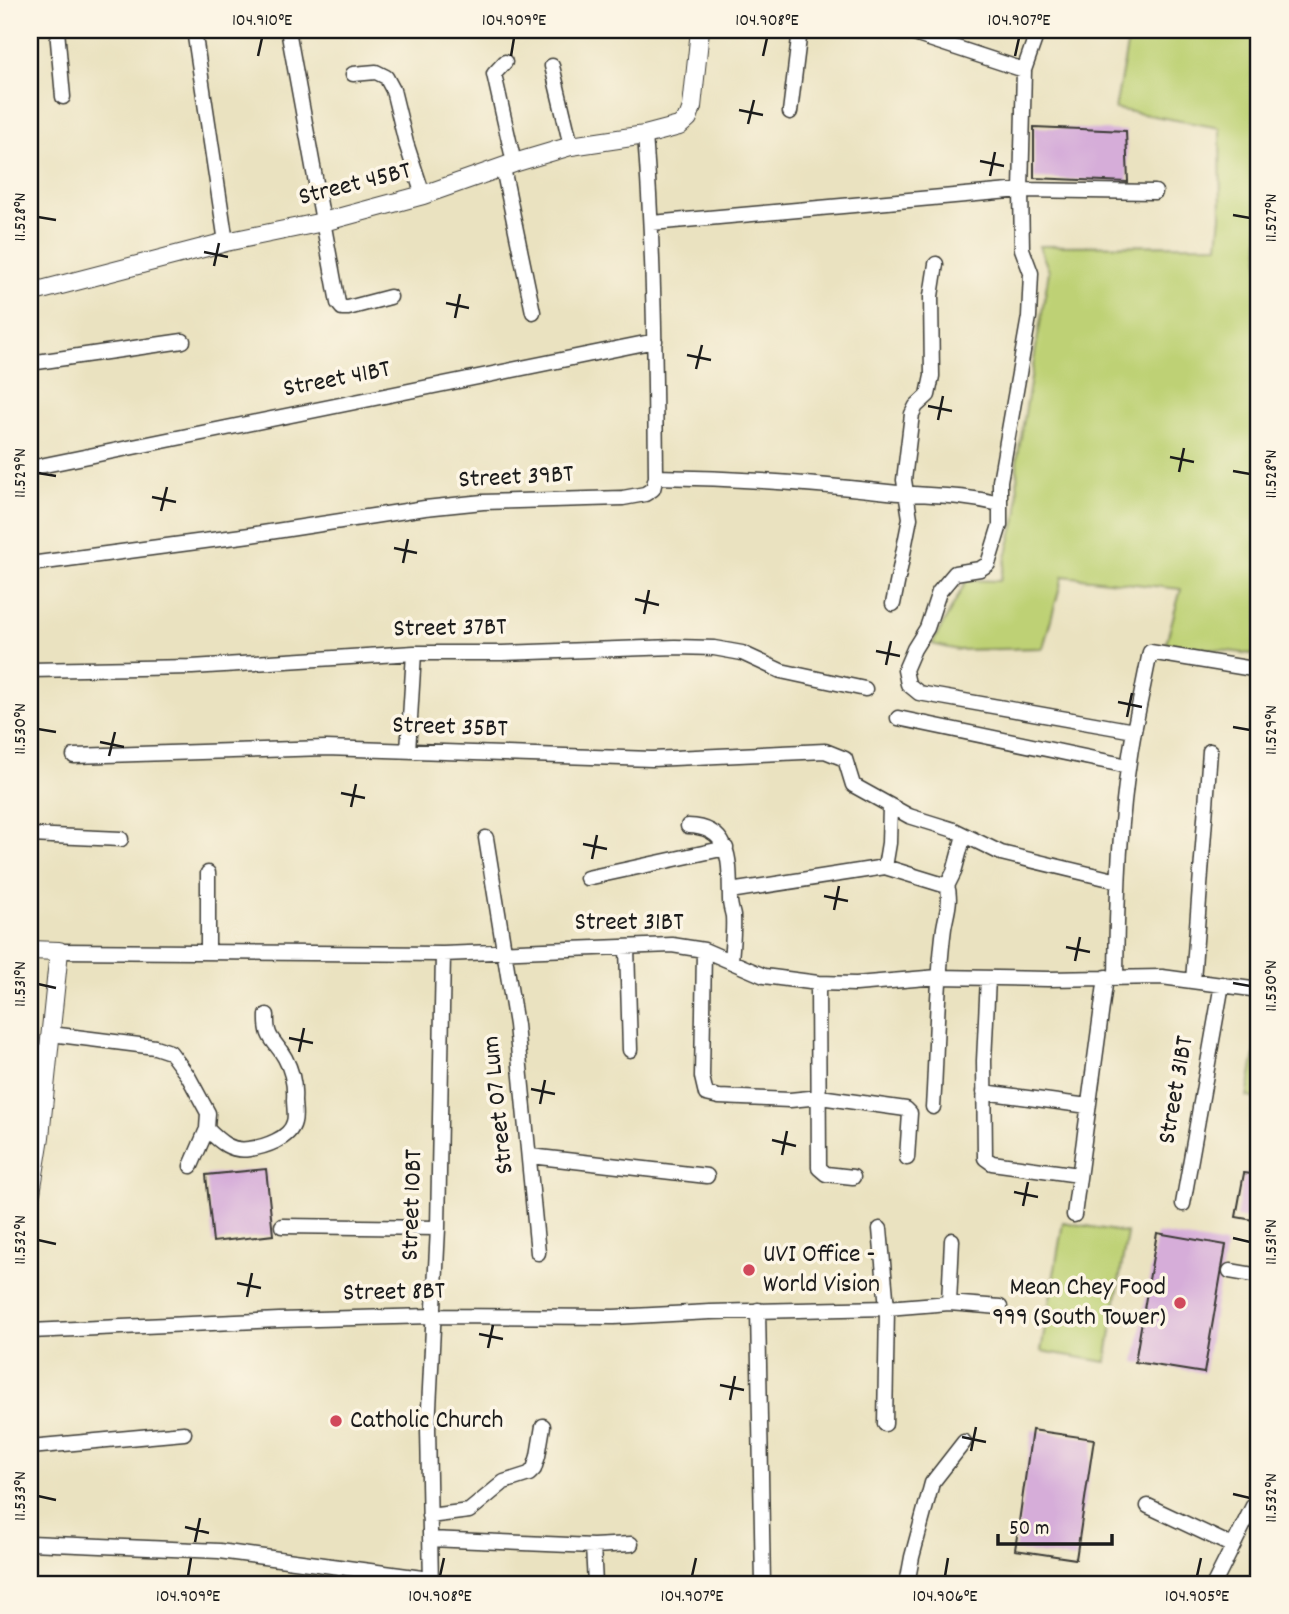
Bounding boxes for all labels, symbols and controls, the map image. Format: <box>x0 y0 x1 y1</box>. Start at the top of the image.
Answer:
text: 104.910°E <box>232 9 292 34</box>
text: 104.909°E <box>482 9 546 34</box>
text: 104.908°E <box>735 9 799 34</box>
text: 104.907°E <box>987 9 1051 34</box>
street label: Street 45BT <box>295 153 416 217</box>
text: 11.528°N <box>9 193 34 241</box>
text: 11.527°N <box>1260 194 1285 242</box>
street label: Street 41BT <box>280 351 394 408</box>
text: 11.529°N <box>9 448 34 498</box>
text: 11.528°N <box>1260 450 1285 498</box>
street label: Street 39BT <box>457 456 575 499</box>
street label: Street 37BT <box>393 610 508 648</box>
text: 11.530°N <box>9 703 34 755</box>
text: 11.529°N <box>1260 705 1285 755</box>
street label: Street 35BT <box>392 707 509 749</box>
street label: Street 31BT <box>574 905 684 942</box>
text: 11.530°N <box>1260 960 1285 1012</box>
text: 11.531°N <box>9 961 34 1007</box>
street label: Street 31BT <box>1149 1032 1205 1147</box>
street label: Street 07 Lum <box>473 1034 525 1176</box>
street label: Street 10BT <box>393 1148 433 1261</box>
text: 11.532°N <box>9 1215 34 1265</box>
text: 11.531°N <box>1260 1219 1285 1265</box>
place label: UVI Office - World Vision <box>763 1237 880 1304</box>
marker: UVI Office - World Vision <box>741 1262 757 1278</box>
place label: Mean Chey Food 999 (South Tower) <box>992 1270 1166 1337</box>
street label: Street 8BT <box>343 1274 446 1312</box>
marker: Mean Chey Food 999 (South Tower) <box>1172 1295 1188 1311</box>
place label: Catholic Church <box>350 1403 503 1440</box>
marker: Catholic Church <box>328 1413 344 1429</box>
text: 11.533°N <box>9 1471 34 1521</box>
text: 11.532°N <box>1260 1473 1285 1523</box>
scale bar <box>998 1502 1112 1546</box>
text: 50 m <box>1009 1515 1049 1545</box>
text: 104.909°E <box>156 1585 220 1610</box>
text: 104.908°E <box>408 1585 472 1610</box>
text: 104.907°E <box>660 1585 724 1610</box>
text: 104.906°E <box>912 1585 978 1610</box>
text: 104.905°E <box>1165 1585 1229 1610</box>

